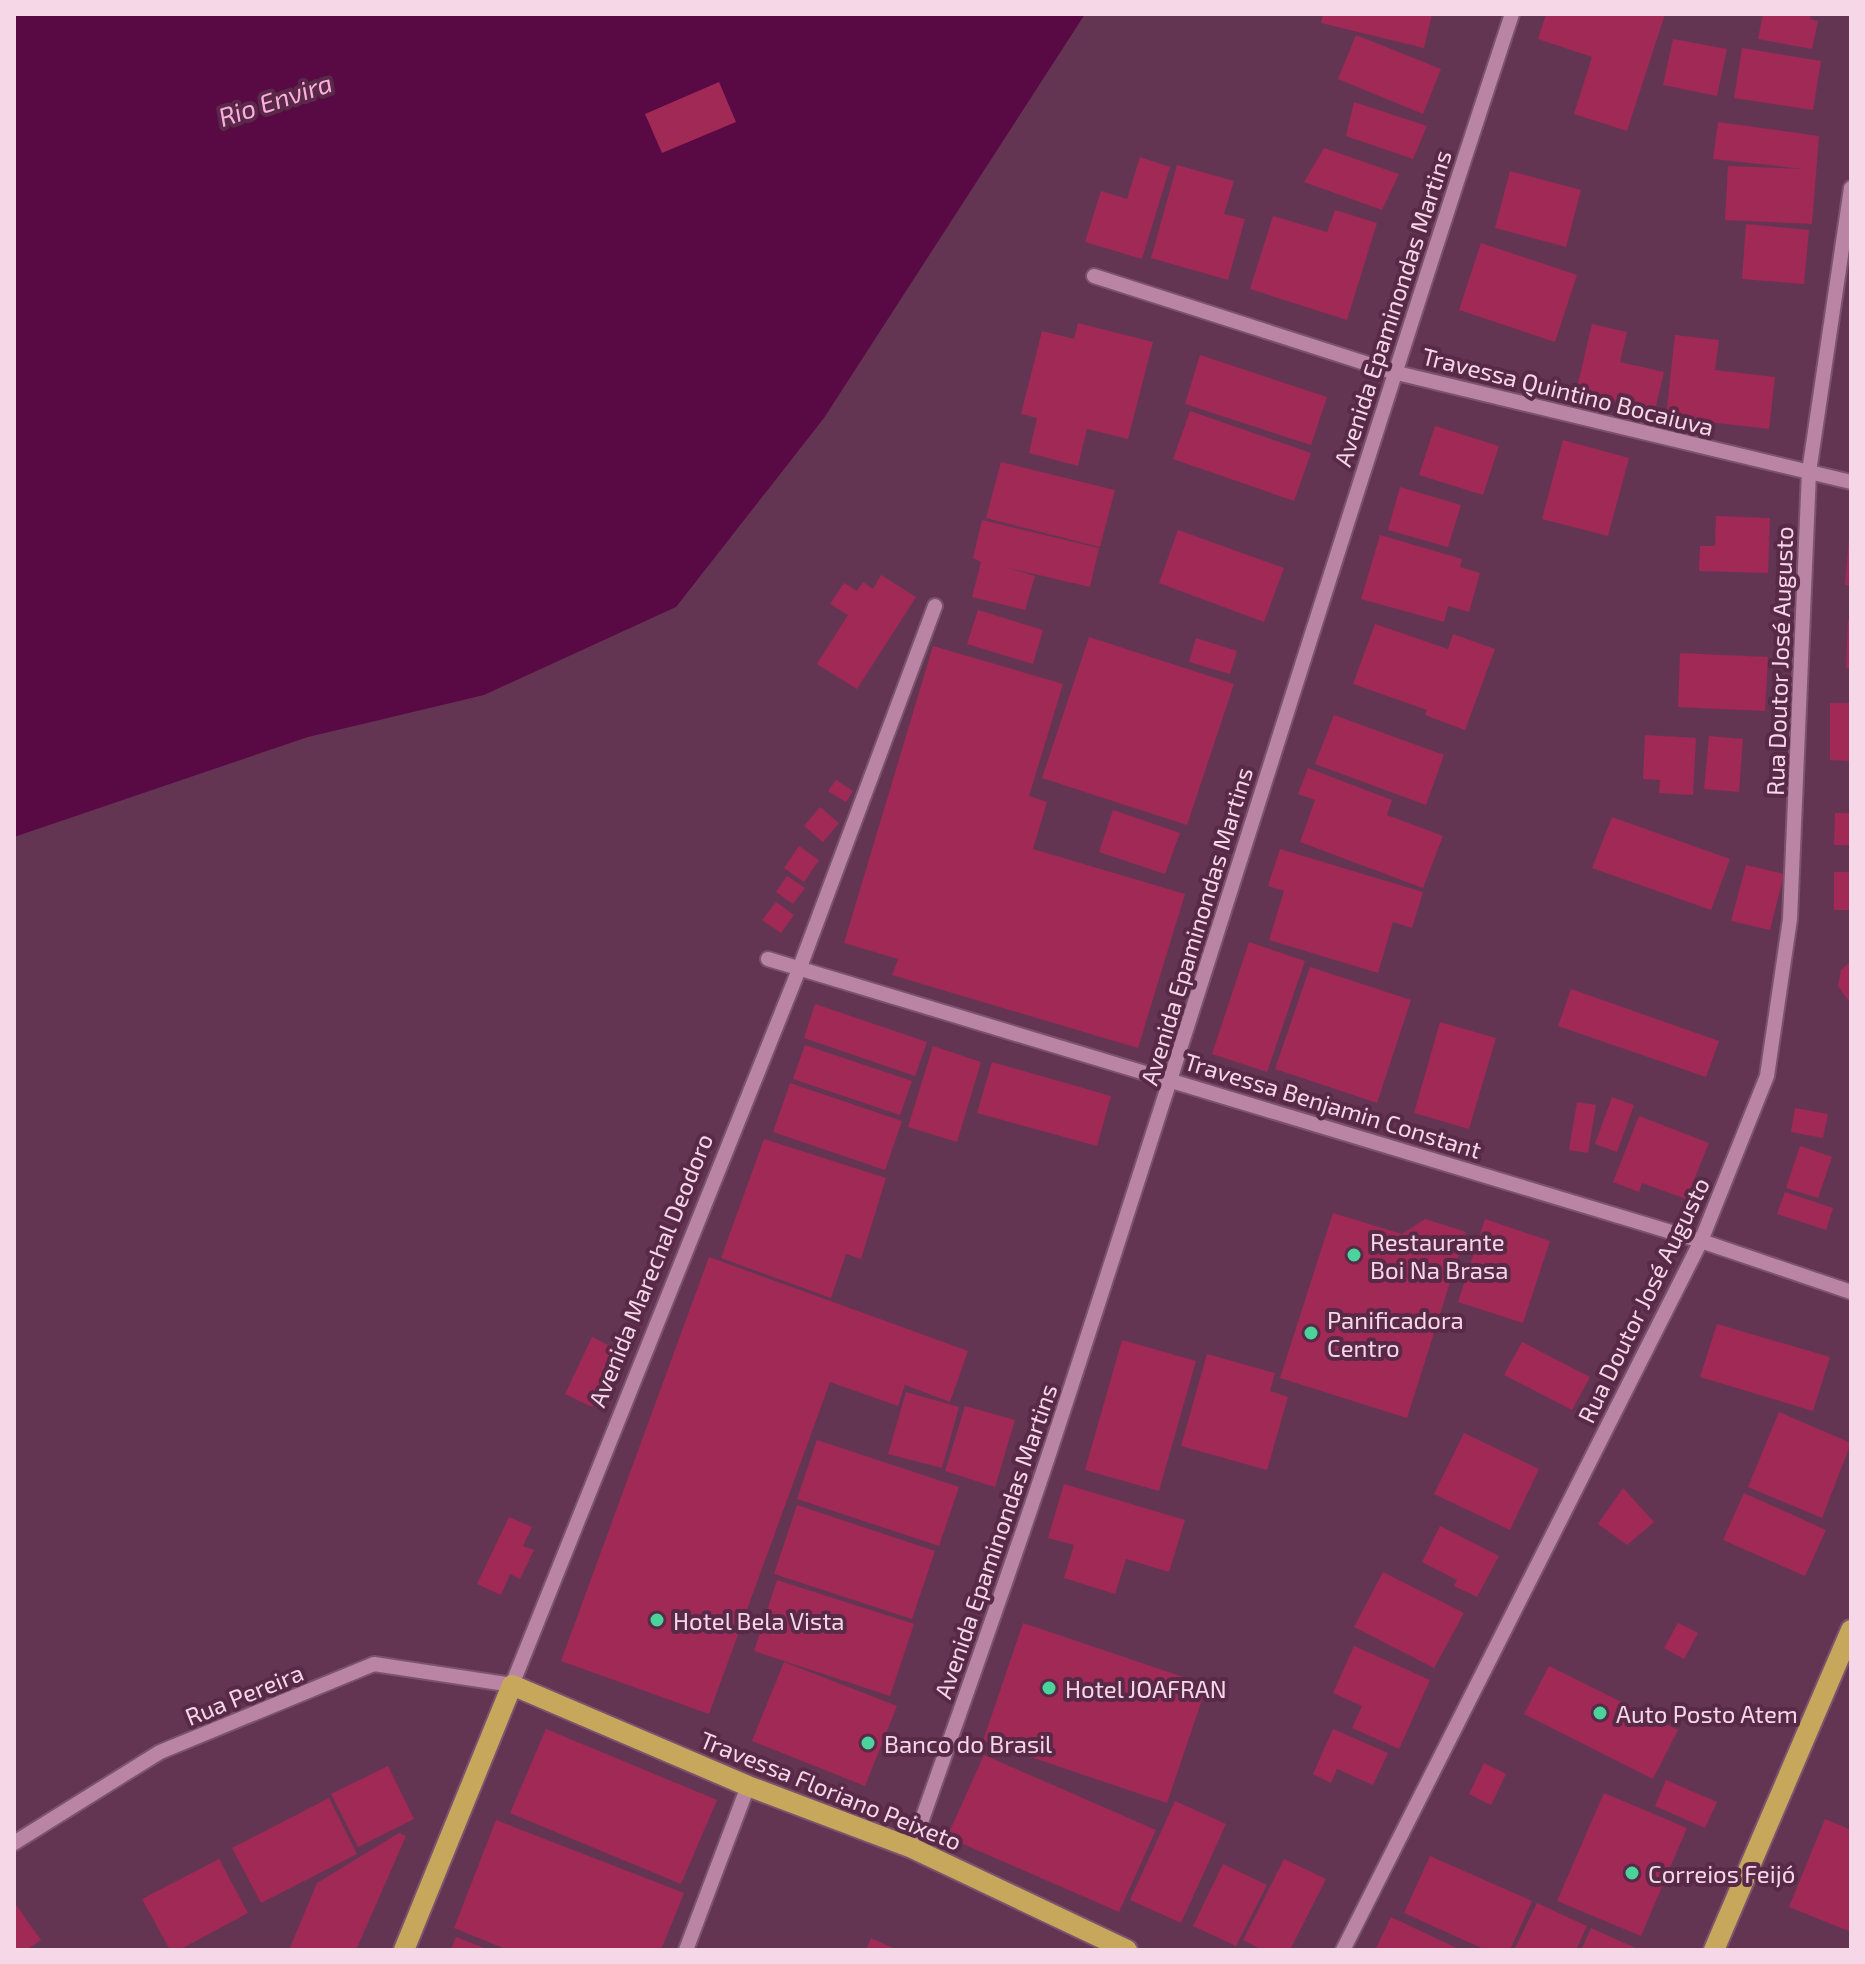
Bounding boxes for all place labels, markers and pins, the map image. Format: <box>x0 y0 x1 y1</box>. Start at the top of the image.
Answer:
place label: Restaurante Boi Na Brasa <box>1370 1227 1508 1284</box>
marker: Restaurante Boi Na Brasa <box>1345 1246 1363 1264</box>
place label: Panificadora Centro <box>1327 1305 1464 1362</box>
marker: Panificadora Centro <box>1302 1324 1320 1342</box>
place label: Hotel Bela Vista <box>673 1606 844 1635</box>
marker: Hotel Bela Vista <box>648 1611 666 1629</box>
place label: Hotel JOAFRAN <box>1065 1674 1227 1703</box>
marker: Hotel JOAFRAN <box>1040 1679 1058 1697</box>
place label: Auto Posto Atem <box>1616 1699 1798 1728</box>
marker: Auto Posto Atem <box>1591 1704 1609 1722</box>
place label: Banco do Brasil <box>884 1729 1052 1758</box>
marker: Banco do Brasil <box>859 1734 877 1752</box>
place label: Correios Feijó <box>1648 1859 1795 1888</box>
marker: Correios Feijó <box>1623 1864 1641 1882</box>

